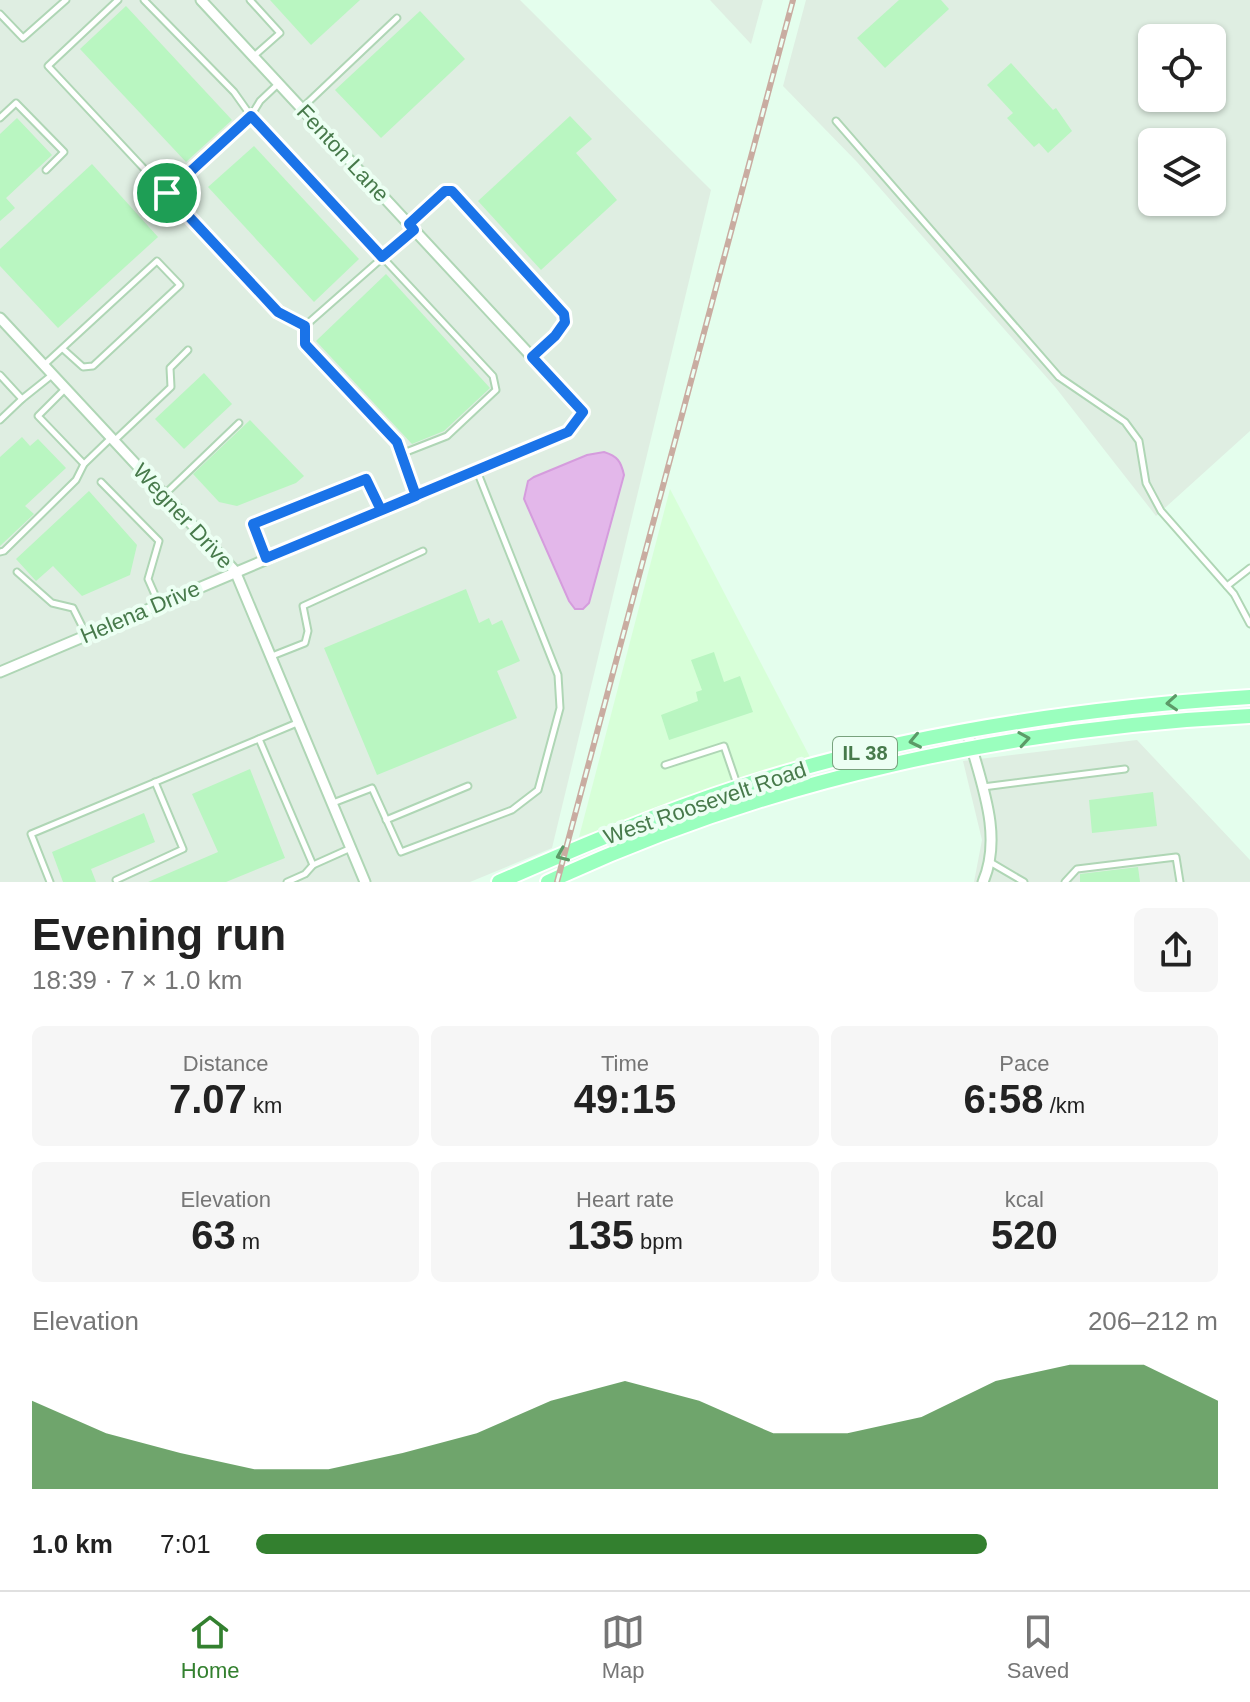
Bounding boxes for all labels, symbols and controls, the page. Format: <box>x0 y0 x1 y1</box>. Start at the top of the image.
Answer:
map controls <box>1138 24 1226 216</box>
button: locate <box>1138 24 1226 112</box>
street label: Fenton Lane <box>292 99 394 207</box>
button: layers <box>1138 128 1226 216</box>
pin <box>133 159 201 227</box>
icon: arrive <box>145 171 189 215</box>
street label: Wegner Drive <box>128 458 238 574</box>
street label: Helena Drive <box>77 576 203 648</box>
one-way arrow <box>1165 694 1178 711</box>
one-way arrow <box>1017 731 1030 748</box>
one-way arrow <box>909 732 923 749</box>
road number: IL 38 <box>833 737 897 769</box>
street label: West Roosevelt Road <box>601 757 809 849</box>
one-way arrow <box>556 845 570 862</box>
button: share <box>1134 908 1218 992</box>
text: Evening run <box>32 910 286 959</box>
text: 18:39 · 7 × 1.0 km <box>32 965 242 995</box>
text: Distance <box>183 1051 268 1076</box>
text: Time <box>601 1051 649 1076</box>
text: Pace <box>999 1051 1049 1076</box>
text: 7.07 <box>169 1077 247 1121</box>
text: 49:15 <box>574 1077 676 1121</box>
text: 6:58 <box>964 1077 1044 1121</box>
text: km <box>247 1093 282 1118</box>
text: /km <box>1044 1093 1085 1118</box>
text: Elevation <box>180 1187 271 1212</box>
text: Heart rate <box>576 1187 674 1212</box>
text: kcal <box>1005 1187 1044 1212</box>
text: 63 <box>191 1213 236 1257</box>
text: 135 <box>567 1213 634 1257</box>
text: 520 <box>991 1213 1058 1257</box>
text: m <box>236 1229 260 1254</box>
text: bpm <box>634 1229 683 1254</box>
text: Elevation <box>32 1306 139 1336</box>
text: 206–212 m <box>1088 1306 1218 1336</box>
text: 1.0 km <box>32 1529 113 1559</box>
text: 7:01 <box>160 1529 211 1559</box>
tab: Home <box>181 1610 240 1684</box>
tab: Map <box>601 1610 645 1684</box>
tab: Saved <box>1007 1610 1069 1684</box>

